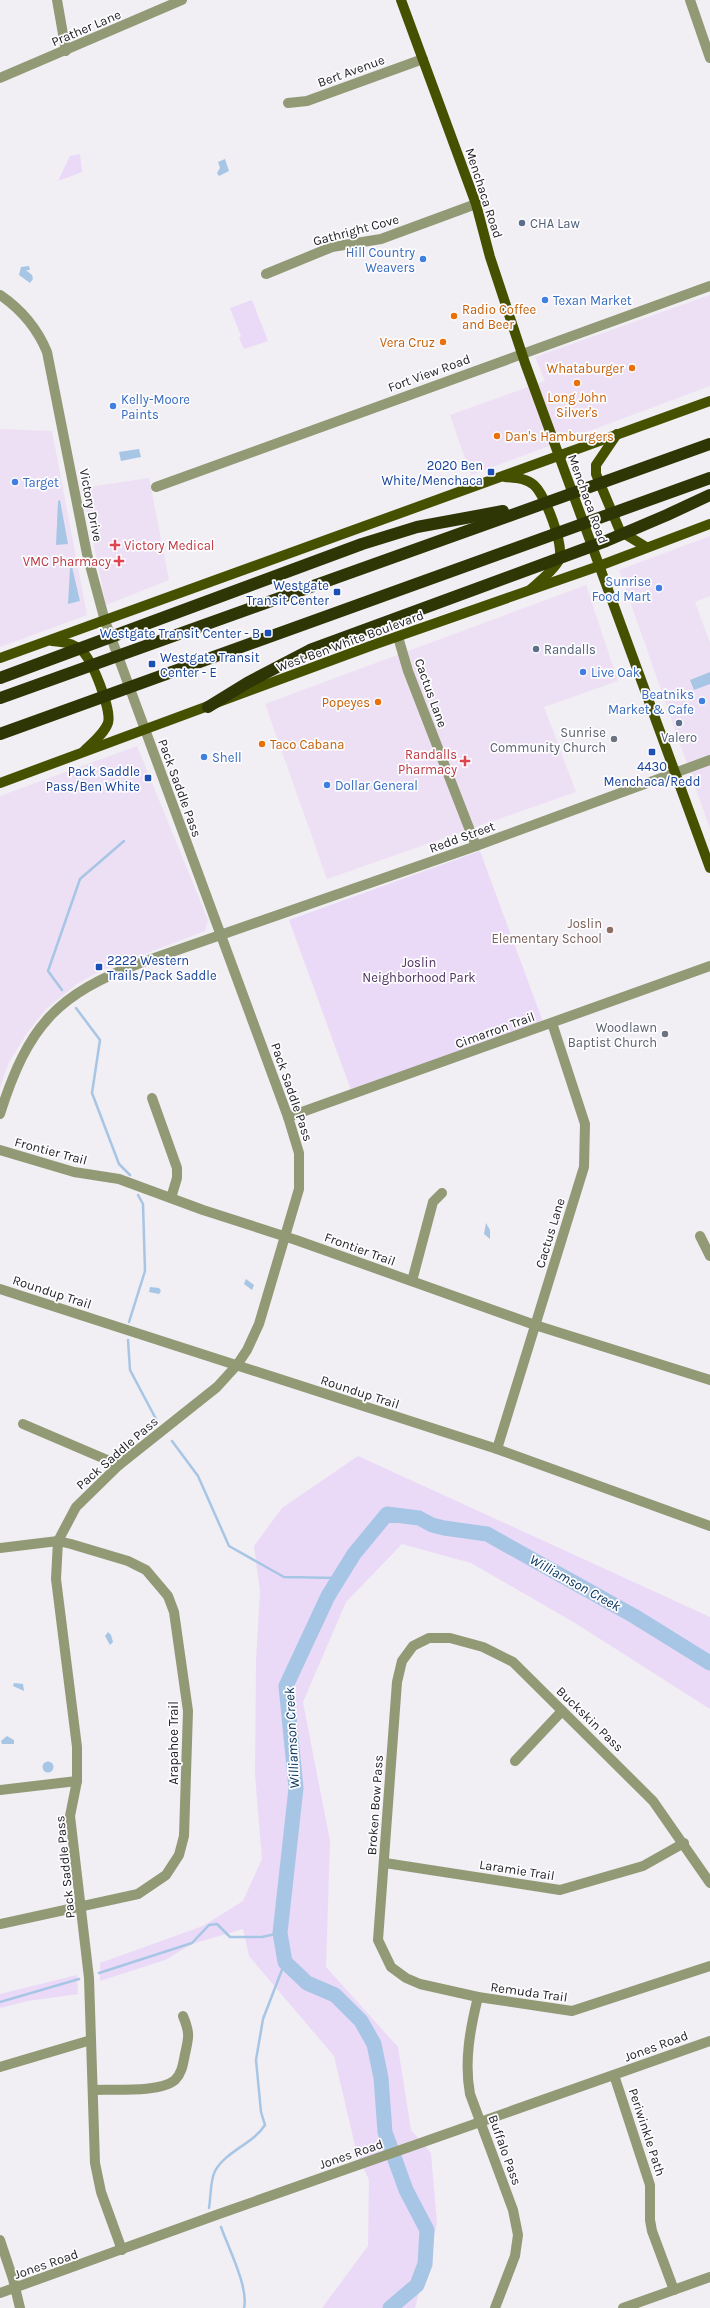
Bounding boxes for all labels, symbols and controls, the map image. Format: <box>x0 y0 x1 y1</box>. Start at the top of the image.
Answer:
street label: Prather Lane <box>49 7 123 49</box>
street label: Bert Avenue <box>315 52 387 90</box>
street label: Menchaca Road <box>462 146 506 240</box>
street label: Gathright Cove <box>311 211 401 249</box>
place label: CHA Law <box>530 216 580 231</box>
marker: CHA Law <box>517 218 527 228</box>
place label: Hill Country Weavers <box>346 245 415 275</box>
marker: Hill Country Weavers <box>418 254 428 264</box>
place label: Texan Market <box>553 293 632 308</box>
marker: Texan Market <box>540 295 550 305</box>
place label: Radio Coffee and Beer <box>462 302 537 332</box>
marker: Radio Coffee and Beer <box>449 311 459 321</box>
place label: Vera Cruz <box>380 335 435 350</box>
marker: Vera Cruz <box>438 337 448 347</box>
street label: Fort View Road <box>386 351 472 395</box>
place label: Whataburger <box>547 361 624 376</box>
marker: Whataburger <box>627 363 637 373</box>
marker: Long John Silver's <box>572 378 582 388</box>
place label: Long John Silver's <box>547 390 607 420</box>
place label: Kelly-Moore Paints <box>121 392 190 422</box>
marker: Kelly-Moore Paints <box>108 401 118 411</box>
place label: Dan's Hamburgers <box>505 429 614 444</box>
marker: Dan's Hamburgers <box>492 431 502 441</box>
street label: Menchaca Road <box>565 452 611 546</box>
place label: 2020 Ben White/Menchaca <box>381 458 483 488</box>
street label: Victory Drive <box>77 467 105 543</box>
marker: 2020 Ben White/Menchaca <box>486 467 496 477</box>
place label: Target <box>23 475 59 490</box>
marker: Target <box>10 477 20 487</box>
place label: Victory Medical <box>124 538 215 553</box>
marker: Victory Medical <box>109 539 121 551</box>
place label: VMC Pharmacy <box>23 554 111 569</box>
marker: VMC Pharmacy <box>114 556 124 566</box>
place label: Sunrise Food Mart <box>592 574 651 604</box>
place label: Westgate Transit Center <box>246 578 329 608</box>
marker: Sunrise Food Mart <box>654 583 664 593</box>
marker: Westgate Transit Center <box>332 587 342 597</box>
street label: West Ben White Boulevard <box>274 607 426 675</box>
place label: Westgate Transit Center - B <box>100 626 260 641</box>
marker: Westgate Transit Center - B <box>263 628 273 638</box>
place label: Randalls <box>544 642 596 657</box>
marker: Randalls <box>531 644 541 654</box>
place label: Westgate Transit Center - E <box>160 650 260 680</box>
street label: Cactus Lane <box>412 656 451 730</box>
marker: Westgate Transit Center - E <box>147 659 157 669</box>
place label: Live Oak <box>591 665 640 680</box>
marker: Live Oak <box>578 667 588 677</box>
place label: Beatniks Market & Cafe <box>608 687 694 717</box>
place label: Popeyes <box>322 695 370 710</box>
marker: Beatniks Market & Cafe <box>697 696 707 706</box>
marker: Popeyes <box>373 697 383 707</box>
marker: Valero <box>674 718 684 728</box>
place label: Sunrise Community Church <box>490 725 606 755</box>
place label: Valero <box>661 730 697 745</box>
marker: Sunrise Community Church <box>609 734 619 744</box>
street label: Pack Saddle Pass <box>155 737 205 839</box>
place label: Taco Cabana <box>270 737 344 752</box>
marker: Taco Cabana <box>257 739 267 749</box>
place label: Randalls Pharmacy <box>398 747 457 777</box>
marker: 4430 Menchaca/Redd <box>647 747 657 757</box>
place label: Shell <box>212 750 242 765</box>
marker: Shell <box>199 752 209 762</box>
marker: Randalls Pharmacy <box>460 756 470 766</box>
place label: 4430 Menchaca/Redd <box>604 759 700 789</box>
place label: Pack Saddle Pass/Ben White <box>46 764 140 794</box>
marker: Pack Saddle Pass/Ben White <box>143 773 153 783</box>
place label: Dollar General <box>335 778 418 793</box>
marker: Dollar General <box>322 780 332 790</box>
street label: Redd Street <box>427 818 497 856</box>
place label: Joslin Elementary School <box>492 916 602 946</box>
marker: Joslin Elementary School <box>605 925 615 935</box>
place label: 2222 Western Trails/Pack Saddle <box>107 953 217 983</box>
park label: Joslin Neighborhood Park <box>362 955 476 985</box>
marker: 2222 Western Trails/Pack Saddle <box>94 962 104 972</box>
street label: Cimarron Trail <box>453 1009 537 1051</box>
place label: Woodlawn Baptist Church <box>568 1020 657 1050</box>
marker: Woodlawn Baptist Church <box>660 1029 670 1039</box>
street label: Pack Saddle Pass <box>268 1041 316 1143</box>
street label: Frontier Trail <box>13 1134 89 1168</box>
street label: Cactus Lane <box>532 1196 568 1270</box>
street label: Frontier Trail <box>322 1229 398 1269</box>
street label: Roundup Trail <box>11 1272 93 1312</box>
street label: Roundup Trail <box>319 1372 401 1412</box>
street label: Pack Saddle Pass <box>73 1413 161 1493</box>
water label: Williamson Creek <box>527 1551 624 1615</box>
street label: Buckskin Pass <box>554 1683 627 1755</box>
water label: Williamson Creek <box>281 1686 303 1789</box>
street label: Arapahoe Trail <box>166 1701 181 1785</box>
street label: Broken Bow Pass <box>364 1754 386 1856</box>
street label: Pack Saddle Pass <box>52 1815 78 1919</box>
street label: Laramie Trail <box>478 1857 556 1883</box>
street label: Remuda Trail <box>490 1979 568 2005</box>
street label: Jones Road <box>622 2028 690 2064</box>
street label: Periwinkle Path <box>626 2086 668 2178</box>
street label: Buffalo Pass <box>485 2113 525 2187</box>
street label: Jones Road <box>317 2136 385 2172</box>
street label: Jones Road <box>12 2246 80 2282</box>

